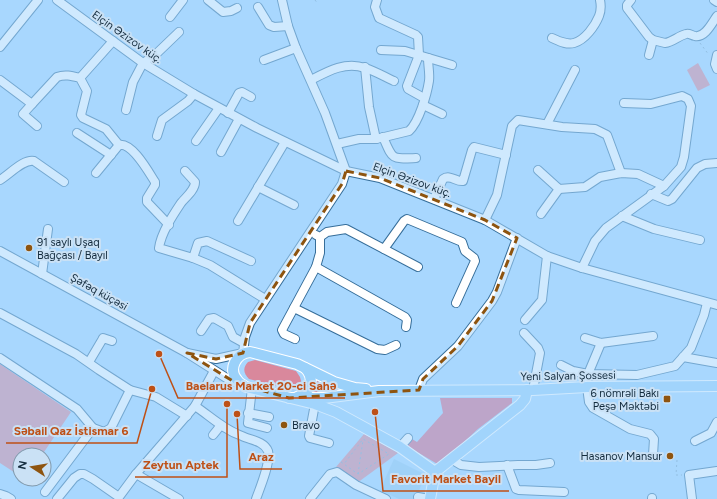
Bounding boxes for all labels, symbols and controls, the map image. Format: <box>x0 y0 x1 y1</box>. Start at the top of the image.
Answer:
street label: Elçin Əzizov küç. <box>90 8 164 66</box>
street label: Elçin Əzizov küç. <box>371 160 453 200</box>
place label: 91 saylı Uşaq Bağçası / Bayıl <box>37 236 108 262</box>
marker: 91 saylı Uşaq Bağçası / Bayıl <box>24 243 34 253</box>
street label: Şəfəq küçəsi <box>68 271 130 313</box>
street label: Yeni Salyan Şossesi <box>520 369 616 383</box>
callout: Baelarus Market 20-ci Sahə <box>178 374 345 398</box>
text: Baelarus Market 20-ci Sahə <box>186 379 337 393</box>
place label: 6 nömrəli Bakı Peşə Məktəbi <box>590 387 659 413</box>
marker: 6 nömrəli Bakı Peşə Məktəbi <box>662 394 672 404</box>
callout: Səbail Qaz İstismar 6 <box>6 419 137 443</box>
place label: Bravo <box>292 419 320 432</box>
marker: Bravo <box>279 420 289 430</box>
text: Səbail Qaz İstismar 6 <box>14 424 128 438</box>
callout: Araz <box>240 445 282 469</box>
north arrow <box>12 447 52 487</box>
text: Araz <box>248 450 274 464</box>
place label: Hasanov Mansur <box>581 450 662 463</box>
marker: Hasanov Mansur <box>665 451 675 461</box>
callout: Zeytun Aptek <box>135 453 227 477</box>
text: Zeytun Aptek <box>143 458 219 472</box>
text: N <box>15 460 30 471</box>
callout: Favorit Market Bayil <box>383 467 509 491</box>
text: Favorit Market Bayil <box>391 472 501 486</box>

